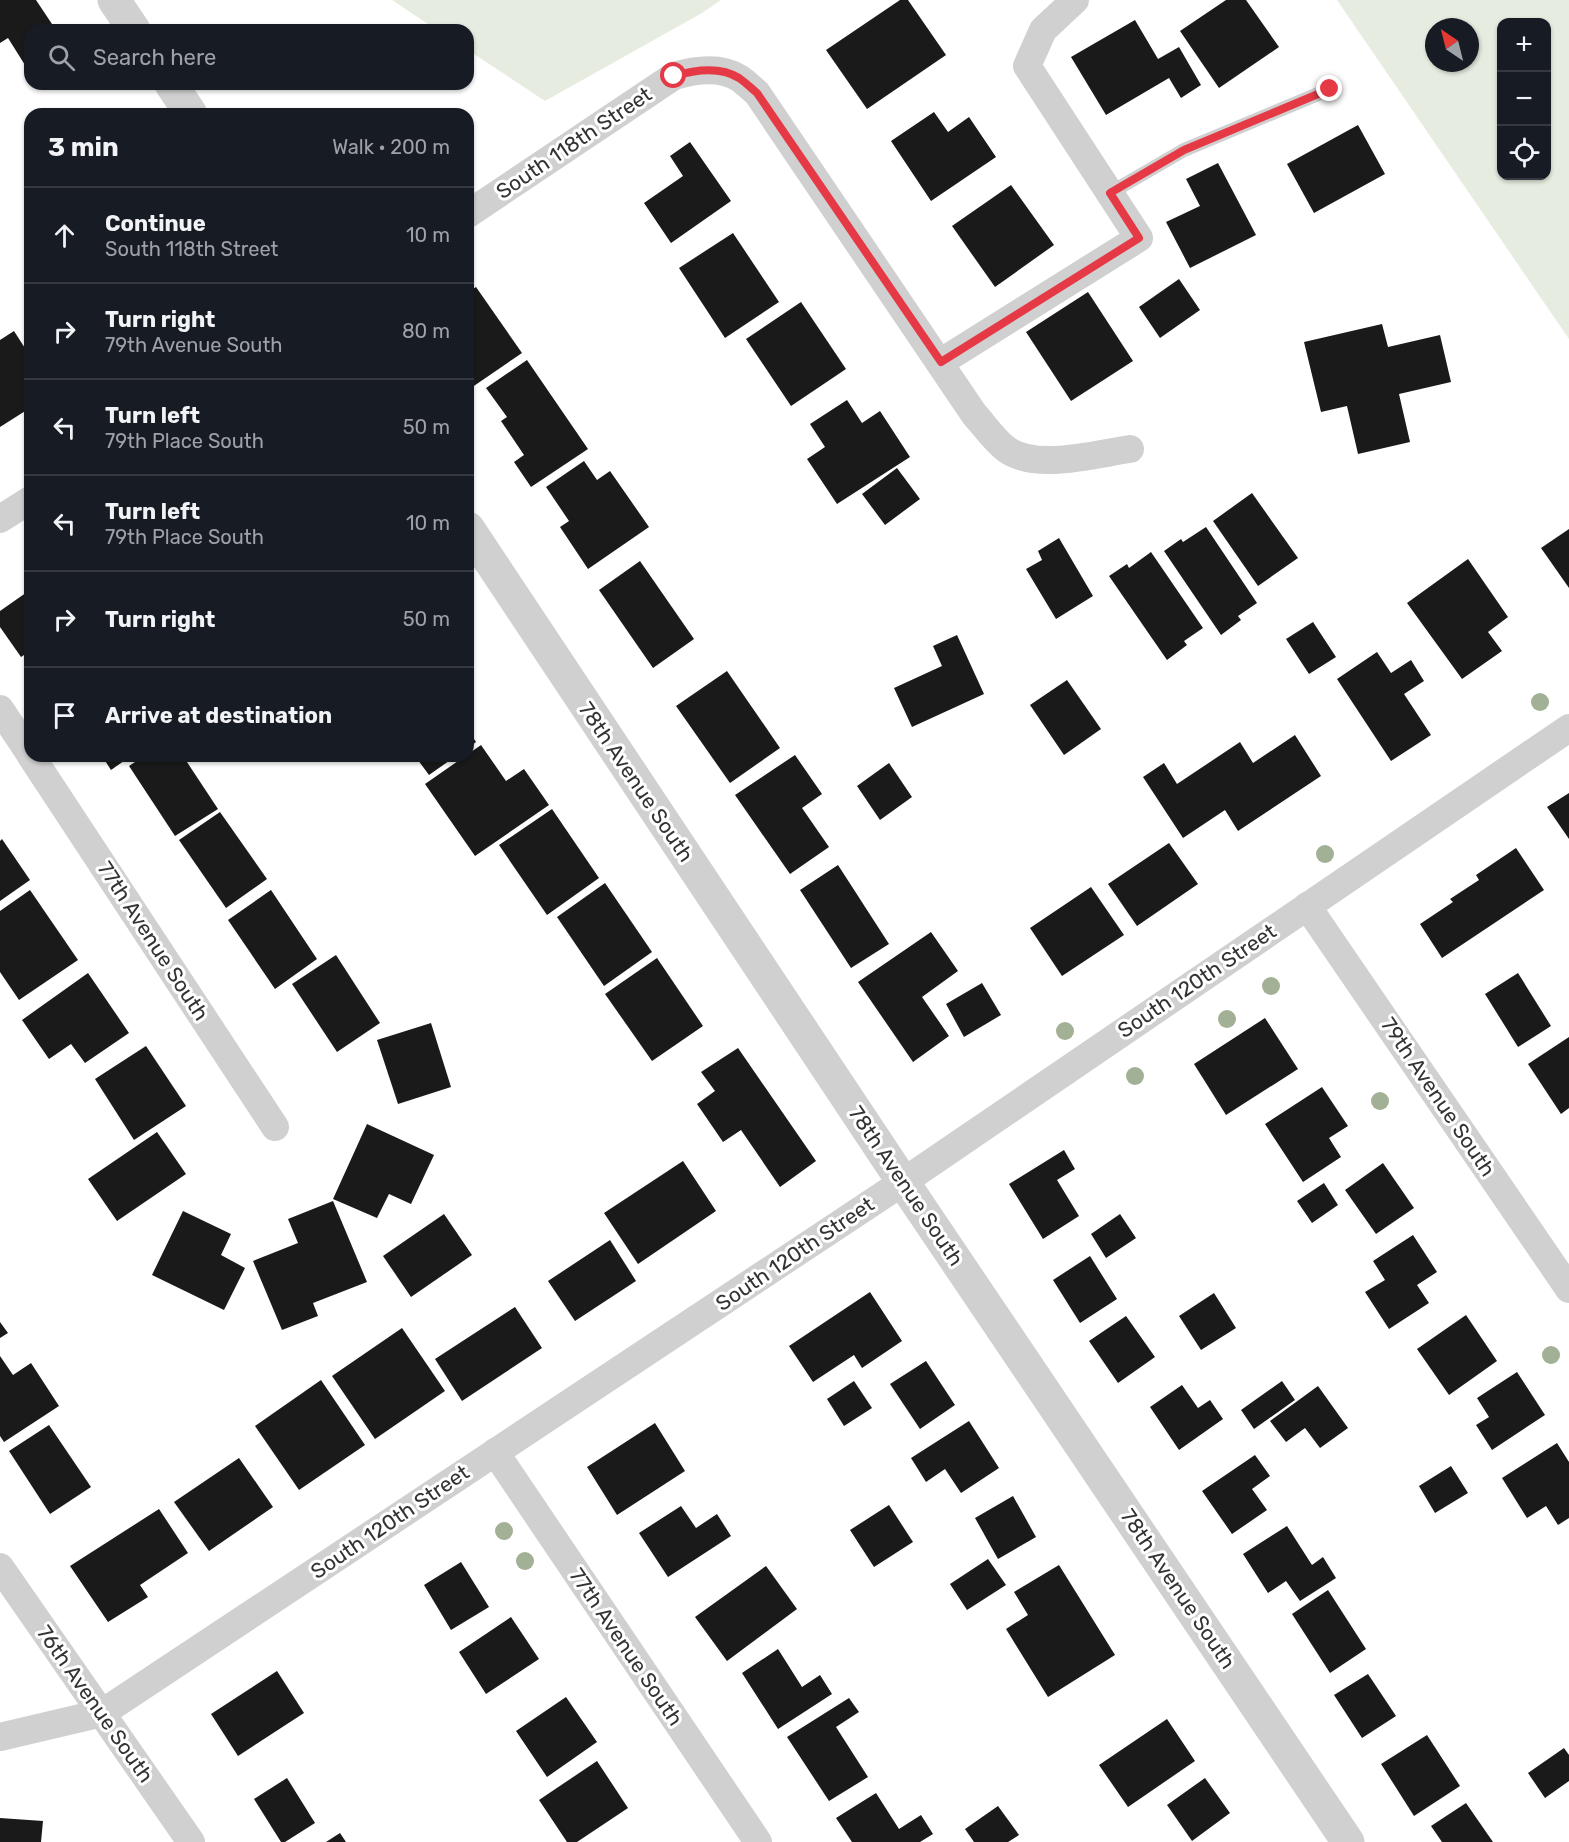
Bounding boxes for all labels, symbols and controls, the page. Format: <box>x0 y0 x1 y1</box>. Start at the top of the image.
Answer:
north arrow <box>1425 18 1479 72</box>
map controls <box>1497 18 1551 180</box>
button: + <box>1497 18 1551 72</box>
search box <box>24 24 474 90</box>
icon: search <box>45 41 78 74</box>
text: Search here <box>93 44 216 71</box>
route start <box>660 62 686 88</box>
button: − <box>1497 72 1551 126</box>
route end <box>1316 75 1342 101</box>
street label: South 118th Street <box>491 81 656 204</box>
button: locate <box>1497 126 1551 180</box>
text: 3 min <box>48 132 119 163</box>
text: Walk · 200 m <box>332 135 450 159</box>
text: Continue <box>105 210 206 237</box>
icon: ahead <box>48 219 81 252</box>
text: 10 m <box>406 223 450 247</box>
text: South 118th Street <box>105 237 278 261</box>
text: Turn right <box>105 306 215 333</box>
icon: right <box>48 315 81 348</box>
text: 80 m <box>402 319 450 343</box>
text: 79th Avenue South <box>105 333 282 357</box>
text: Turn left <box>105 402 200 429</box>
icon: left <box>48 411 81 444</box>
text: 50 m <box>403 415 450 439</box>
text: 79th Place South <box>105 429 264 453</box>
text: Turn left <box>105 498 200 525</box>
icon: left <box>48 507 81 540</box>
text: 10 m <box>406 511 450 535</box>
text: 79th Place South <box>105 525 264 549</box>
icon: right <box>48 603 81 636</box>
text: Turn right <box>105 606 215 633</box>
text: 50 m <box>403 607 450 631</box>
street label: 78th Avenue South <box>574 697 699 866</box>
icon: arrive <box>48 699 81 732</box>
text: Arrive at destination <box>105 702 332 729</box>
street label: 77th Avenue South <box>93 857 214 1025</box>
street label: South 120th Street <box>1113 918 1281 1043</box>
street label: 79th Avenue South <box>1376 1013 1501 1181</box>
street label: 78th Avenue South <box>844 1101 969 1270</box>
street label: South 120th Street <box>711 1191 879 1316</box>
street label: South 120th Street <box>306 1459 474 1584</box>
street label: 78th Avenue South <box>1116 1504 1241 1673</box>
street label: 77th Avenue South <box>564 1563 688 1730</box>
street label: 76th Avenue South <box>32 1620 159 1787</box>

